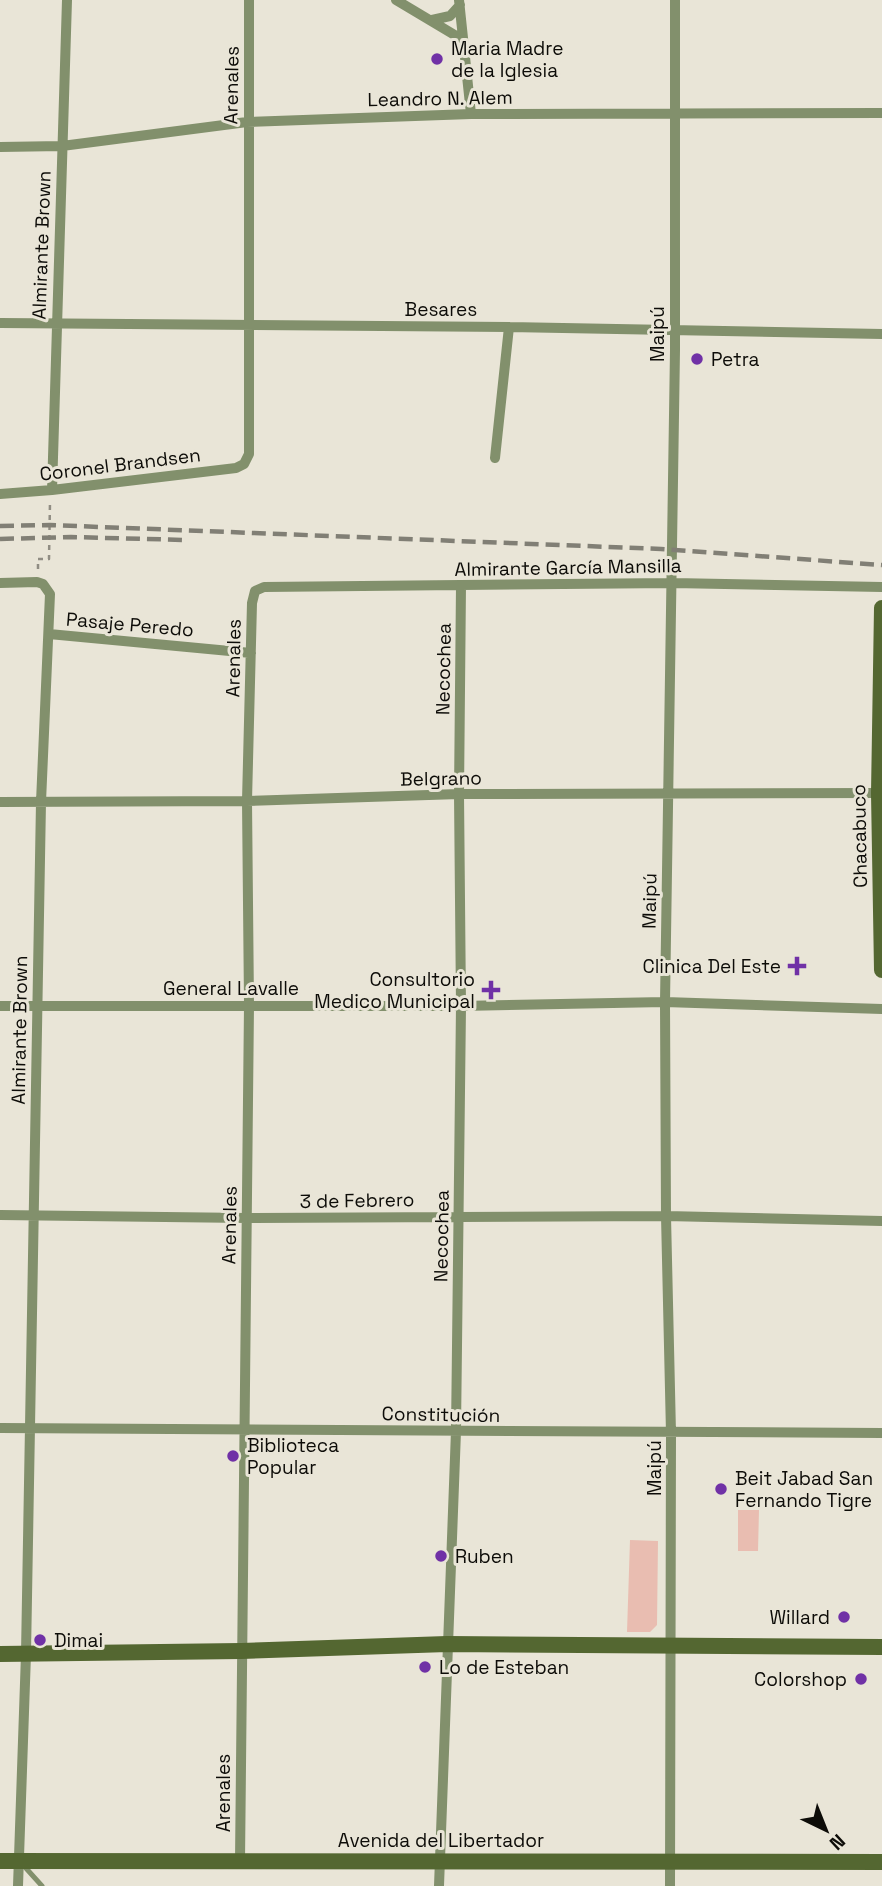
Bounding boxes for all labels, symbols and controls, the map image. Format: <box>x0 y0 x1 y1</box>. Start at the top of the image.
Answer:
place label: Maria Madre de la Iglesia <box>451 36 563 83</box>
street label: Arenales <box>218 46 245 124</box>
marker: Maria Madre de la Iglesia <box>429 51 445 67</box>
street label: Leandro N. Alem <box>367 85 513 112</box>
street label: Almirante Brown <box>26 170 57 320</box>
street label: Besares <box>405 297 477 322</box>
street label: Maipú <box>645 306 670 362</box>
place label: Petra <box>711 347 760 372</box>
marker: Petra <box>689 351 705 367</box>
street label: Coronel Brandsen <box>38 442 202 487</box>
street label: Almirante García Mansilla <box>454 553 682 582</box>
street label: Pasaje Peredo <box>65 606 195 643</box>
street label: Arenales <box>220 619 247 697</box>
street label: Necochea <box>430 623 457 715</box>
street label: Belgrano <box>400 765 482 792</box>
street label: Chacabuco <box>846 784 873 888</box>
street label: Maipú <box>637 873 662 929</box>
place label: Clinica Del Este <box>642 954 781 979</box>
street label: Almirante Brown <box>6 955 33 1105</box>
marker: Clinica Del Este <box>787 956 807 976</box>
place label: Consultorio Medico Municipal <box>314 967 475 1014</box>
street label: General Lavalle <box>163 976 299 1001</box>
marker: Consultorio Medico Municipal <box>481 980 501 1000</box>
street label: Arenales <box>216 1186 243 1264</box>
street label: 3 de Febrero <box>299 1187 415 1214</box>
street label: Necochea <box>428 1190 455 1282</box>
street label: Constitución <box>382 1401 500 1428</box>
place label: Biblioteca Popular <box>247 1433 339 1480</box>
street label: Maipú <box>642 1440 667 1496</box>
marker: Biblioteca Popular <box>225 1448 241 1464</box>
place label: Beit Jabad San Fernando Tigre <box>735 1466 873 1513</box>
marker: Beit Jabad San Fernando Tigre <box>713 1481 729 1497</box>
place label: Ruben <box>455 1544 514 1569</box>
marker: Ruben <box>433 1548 449 1564</box>
place label: Willard <box>769 1605 830 1630</box>
marker: Willard <box>836 1609 852 1625</box>
place label: Dimai <box>54 1628 103 1653</box>
marker: Dimai <box>32 1632 48 1648</box>
place label: Lo de Esteban <box>439 1655 569 1680</box>
marker: Lo de Esteban <box>417 1659 433 1675</box>
place label: Colorshop <box>754 1667 847 1692</box>
marker: Colorshop <box>853 1671 869 1687</box>
street label: Arenales <box>211 1754 236 1832</box>
north arrow <box>791 1795 861 1865</box>
street label: Avenida del Libertador <box>338 1828 544 1853</box>
text: N <box>824 1829 850 1856</box>

